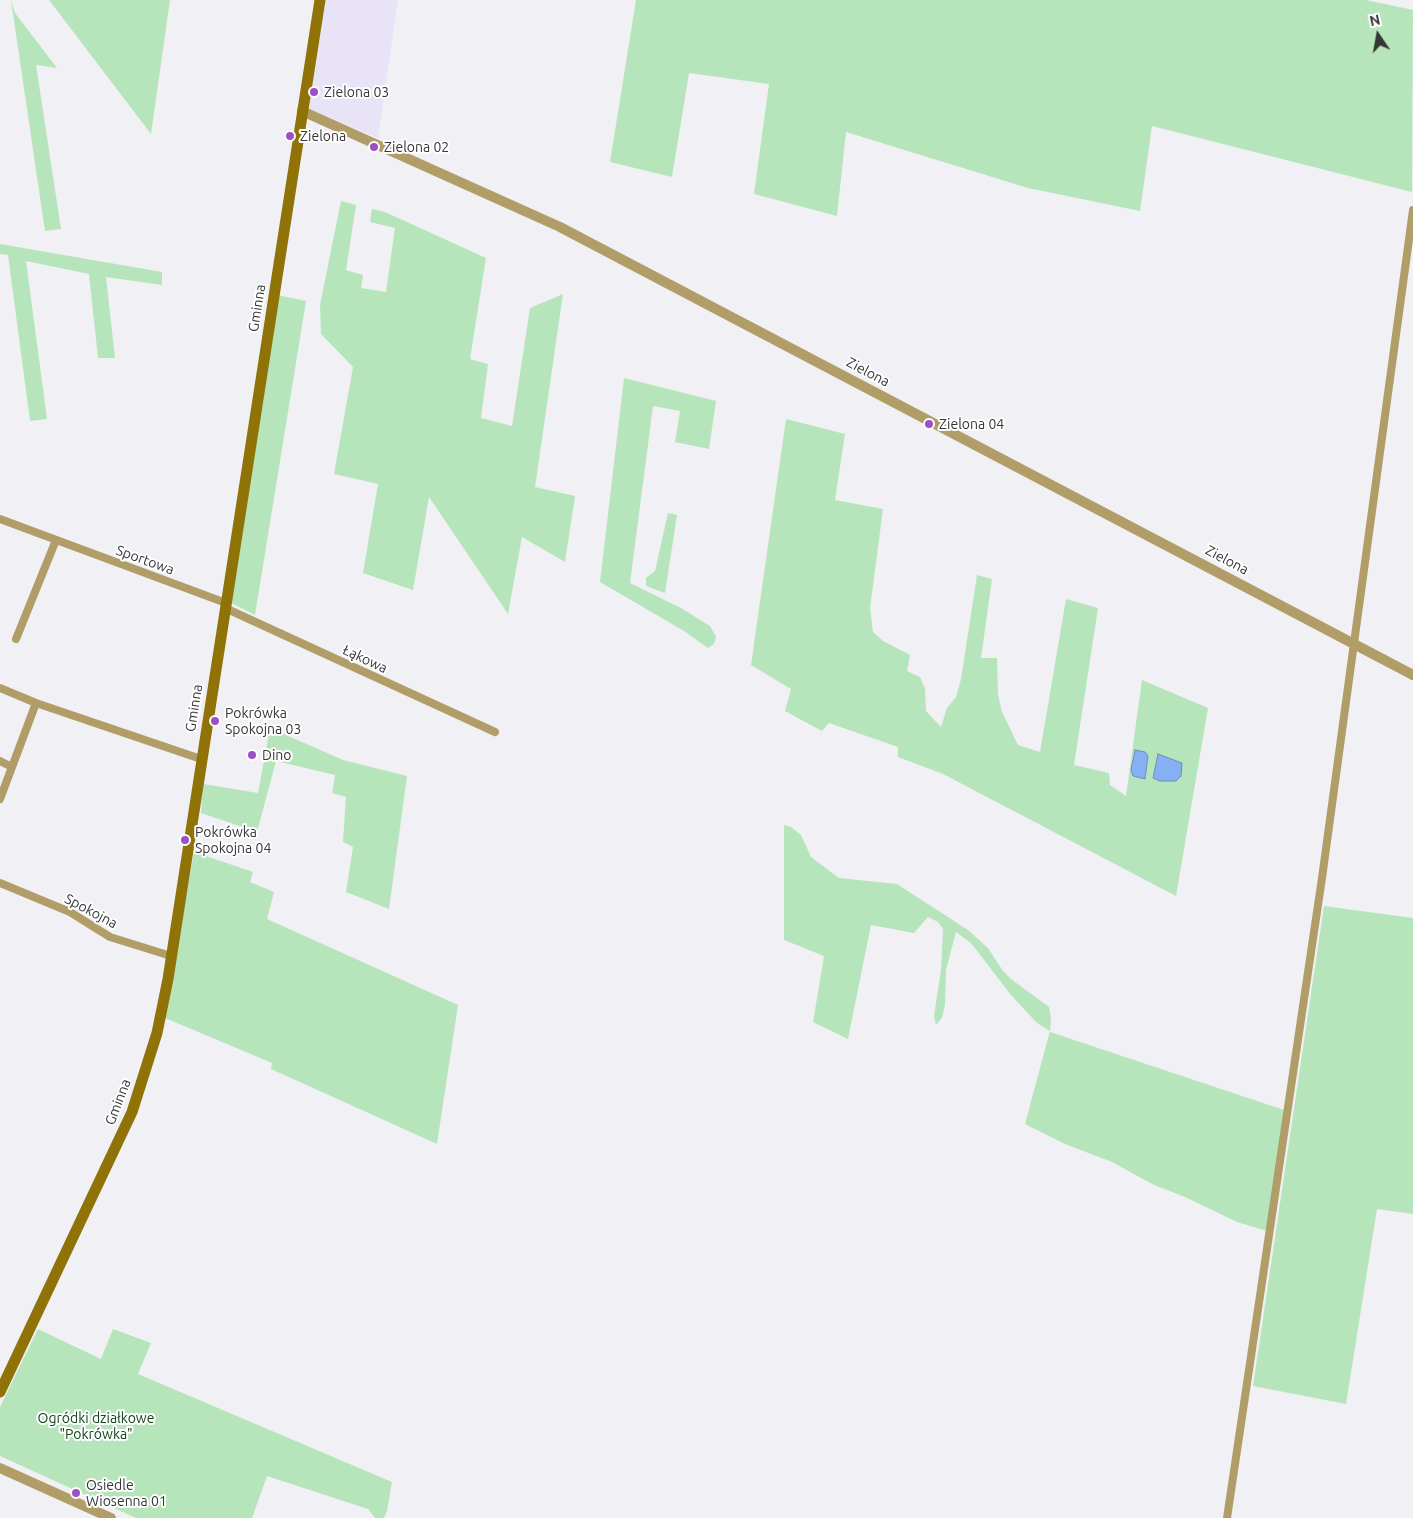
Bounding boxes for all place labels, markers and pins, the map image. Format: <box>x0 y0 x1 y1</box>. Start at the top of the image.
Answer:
place label: Zielona 03 <box>324 84 389 100</box>
marker: Zielona 03 <box>308 86 320 98</box>
place label: Zielona <box>300 128 346 144</box>
marker: Zielona <box>284 130 296 142</box>
place label: Zielona 02 <box>384 139 449 155</box>
marker: Zielona 02 <box>368 141 380 153</box>
place label: Zielona 04 <box>939 416 1004 432</box>
marker: Zielona 04 <box>923 418 935 430</box>
place label: Pokrówka Spokojna 03 <box>225 705 301 738</box>
marker: Pokrówka Spokojna 03 <box>209 715 221 727</box>
place label: Dino <box>262 747 291 763</box>
marker: Dino <box>246 749 258 761</box>
place label: Pokrówka Spokojna 04 <box>195 824 271 856</box>
marker: Pokrówka Spokojna 04 <box>179 834 191 846</box>
place label: Osiedle Wiosenna 01 <box>86 1477 167 1510</box>
marker: Osiedle Wiosenna 01 <box>70 1487 82 1499</box>

